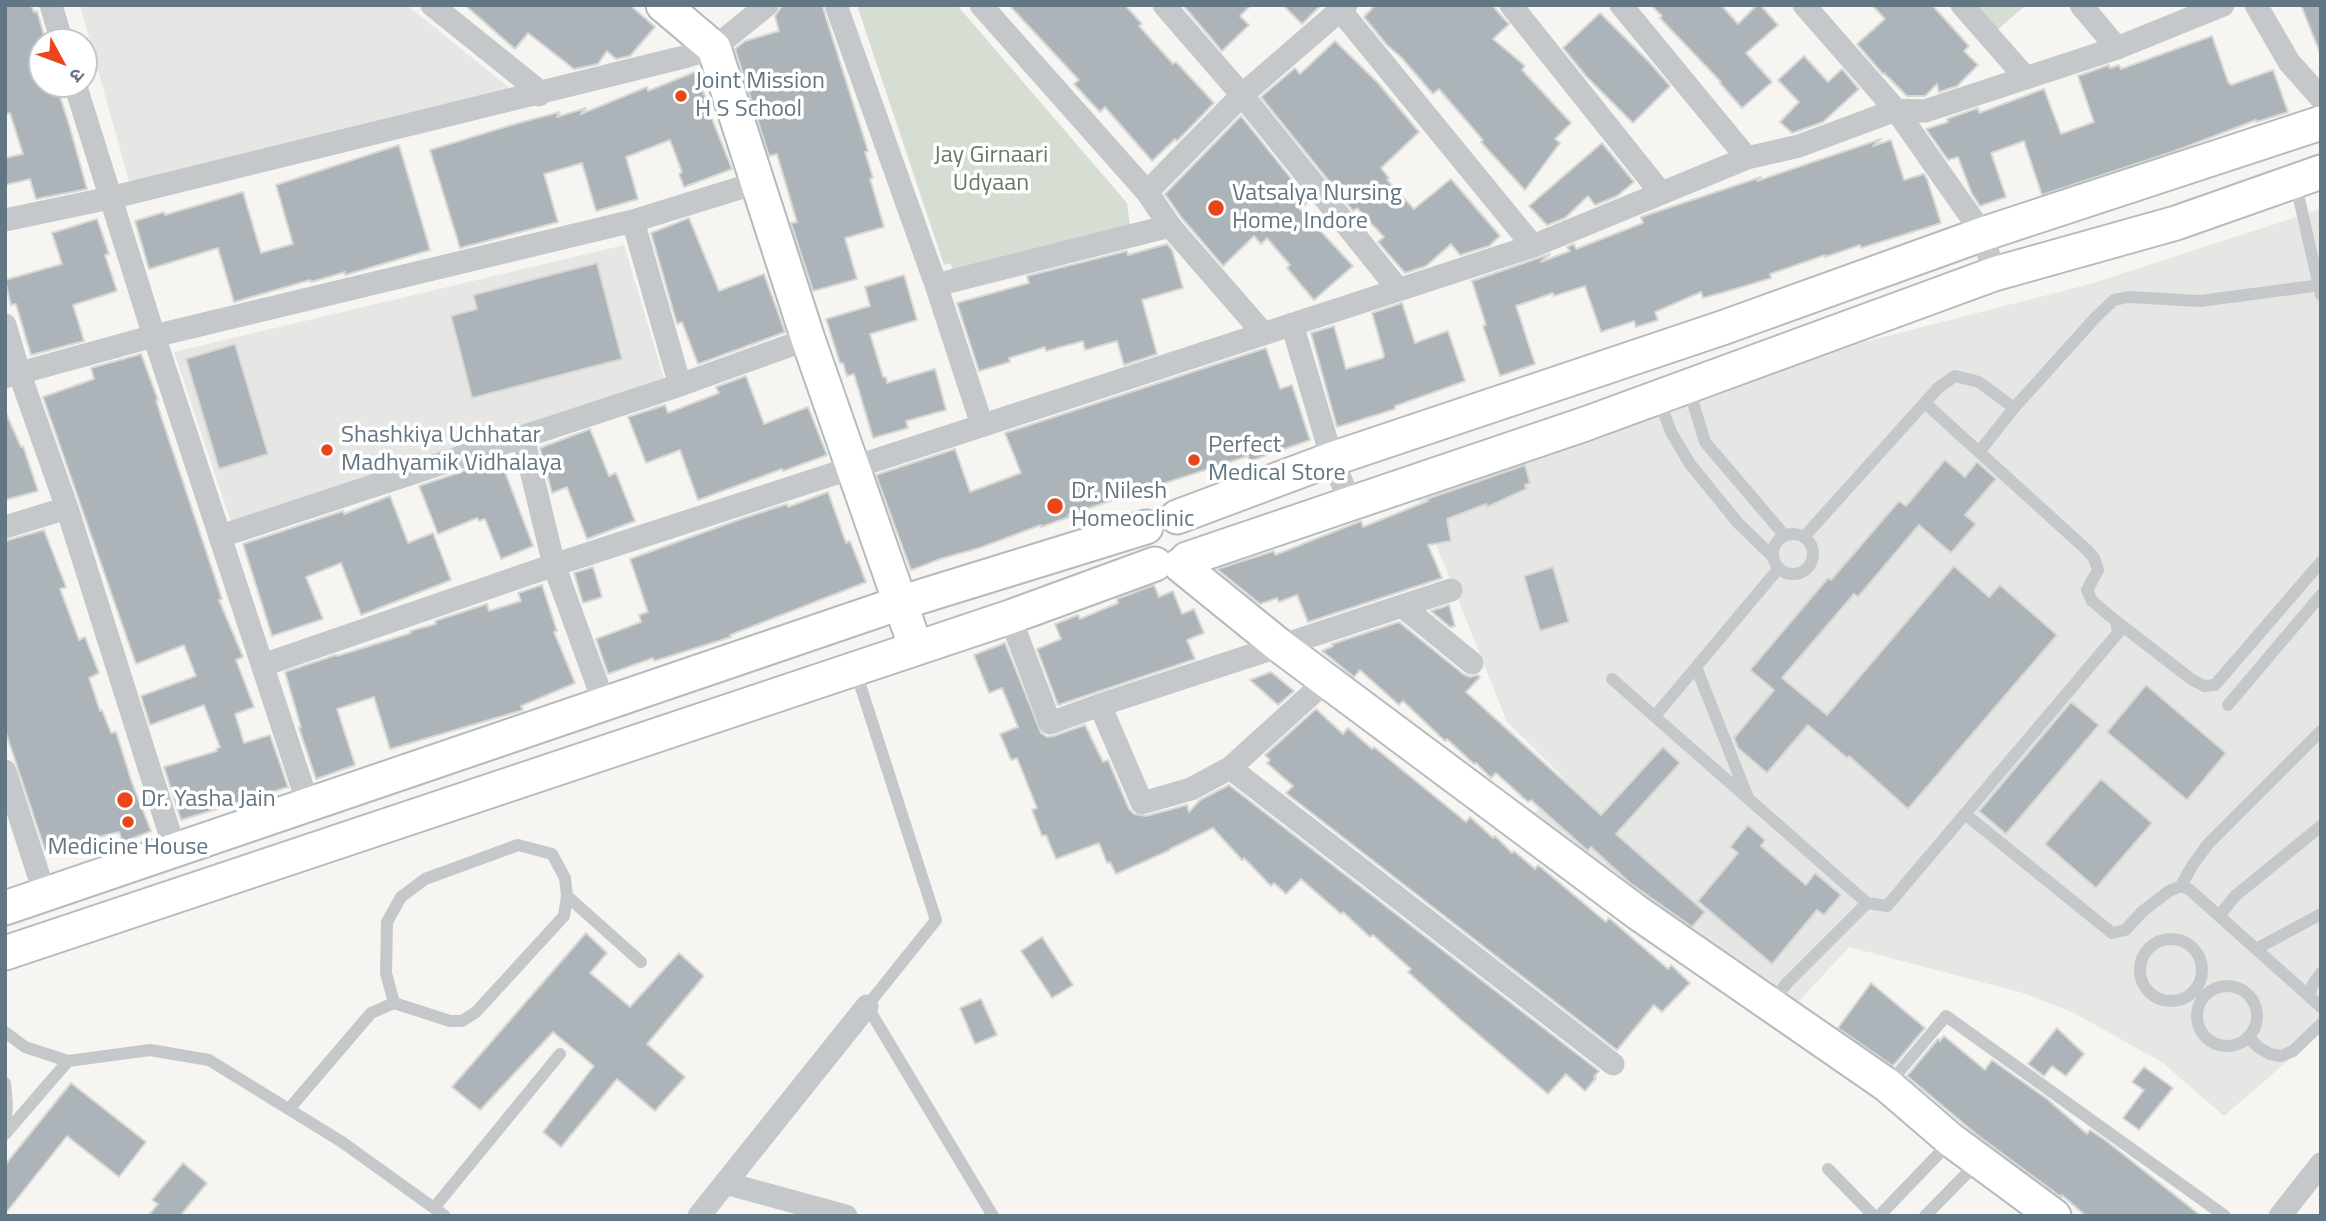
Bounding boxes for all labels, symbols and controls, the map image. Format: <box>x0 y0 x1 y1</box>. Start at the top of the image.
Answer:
north arrow <box>28 28 98 98</box>
text: उ <box>63 62 92 90</box>
place label: Joint Mission H S School <box>695 68 825 124</box>
marker: Joint Mission H S School <box>673 88 689 104</box>
park label: Jay Girnaari Udyaan <box>934 142 1048 198</box>
place label: Vatsalya Nursing Home, Indore <box>1232 180 1402 236</box>
marker: Vatsalya Nursing Home, Indore <box>1206 198 1226 218</box>
place label: Shashkiya Uchhatar Madhyamik Vidhalaya <box>341 422 562 478</box>
place label: Perfect Medical Store <box>1208 432 1345 488</box>
marker: Shashkiya Uchhatar Madhyamik Vidhalaya <box>319 442 335 458</box>
marker: Perfect Medical Store <box>1186 452 1202 468</box>
place label: Dr. Nilesh Homeoclinic <box>1071 478 1194 534</box>
marker: Dr. Nilesh Homeoclinic <box>1045 496 1065 516</box>
place label: Dr. Yasha Jain <box>141 786 276 814</box>
marker: Dr. Yasha Jain <box>115 790 135 810</box>
marker: Medicine House <box>120 814 136 830</box>
place label: Medicine House <box>48 834 208 862</box>

